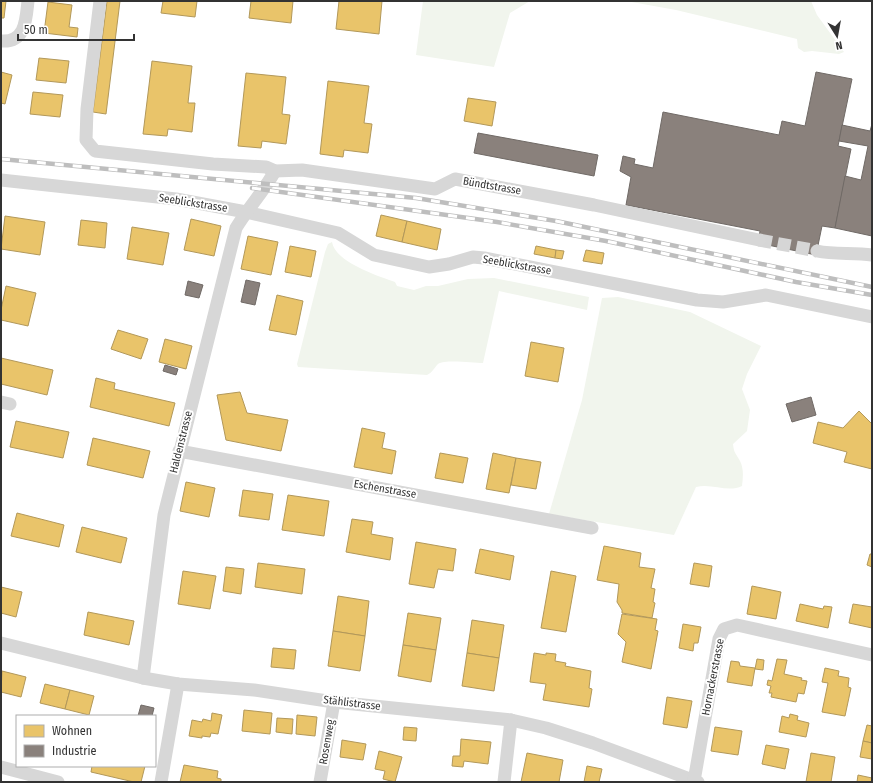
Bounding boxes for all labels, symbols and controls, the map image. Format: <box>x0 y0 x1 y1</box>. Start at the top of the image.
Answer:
scale bar <box>18 16 134 42</box>
north arrow <box>817 16 857 56</box>
text: 50 m <box>24 23 48 37</box>
text: N <box>834 38 843 52</box>
street label: Bündtstrasse <box>462 174 522 198</box>
street label: Seeblickstrasse <box>158 191 228 215</box>
street label: Seeblickstrasse <box>482 253 552 277</box>
street label: Haldenstrasse <box>167 409 195 475</box>
street label: Eschenstrasse <box>353 477 417 501</box>
street label: Hornackerstrasse <box>699 637 727 717</box>
street label: Stählistrasse <box>323 693 381 713</box>
legend <box>16 715 156 767</box>
street label: Rosenweg <box>317 718 337 765</box>
text: Wohnen <box>52 724 92 738</box>
text: Industrie <box>52 744 96 758</box>

